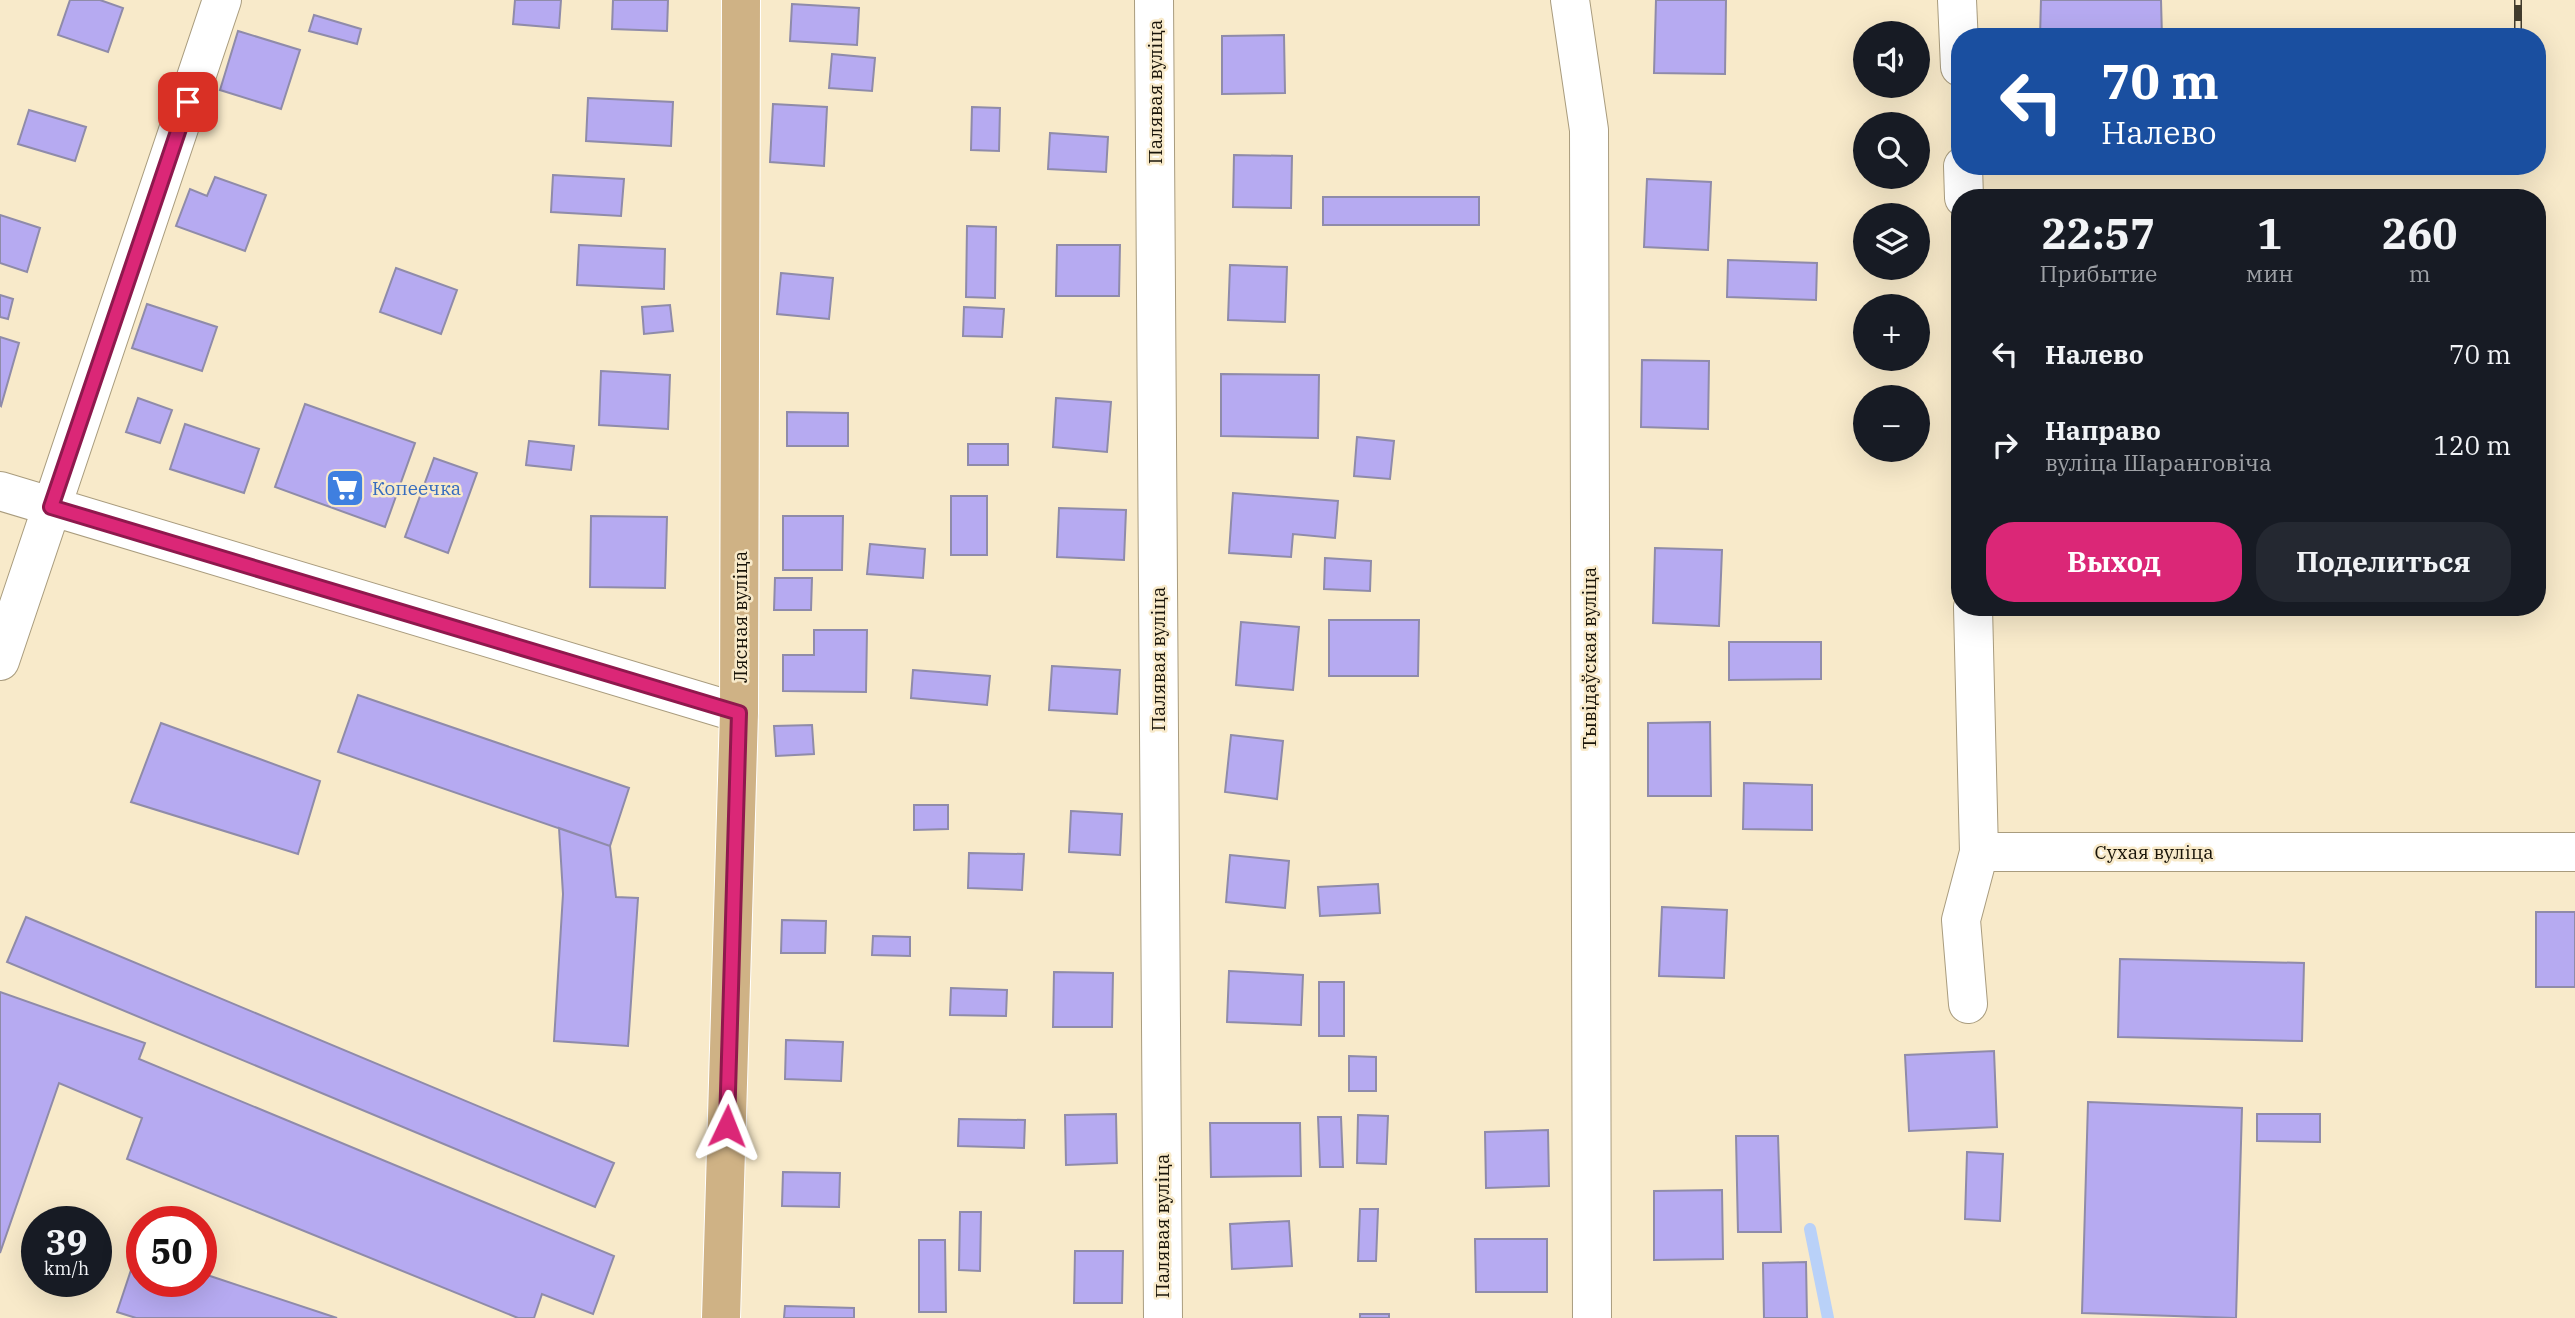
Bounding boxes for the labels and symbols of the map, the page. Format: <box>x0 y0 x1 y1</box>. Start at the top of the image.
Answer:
street label: Палявая вуліца <box>1143 20 1167 164</box>
pin <box>158 72 218 132</box>
supermarket icon: Копеечка <box>324 467 366 509</box>
place label: Копеечка <box>372 476 461 500</box>
street label: Лясная вуліца <box>728 551 752 683</box>
street label: Тывідаўская вуліца <box>1577 567 1601 749</box>
street label: Палявая вуліца <box>1146 587 1170 731</box>
street label: Сухая вуліца <box>2094 840 2214 864</box>
position arrow <box>690 1089 764 1163</box>
street label: Палявая вуліца <box>1150 1154 1174 1298</box>
speed limit sign: 50 <box>126 1206 217 1297</box>

